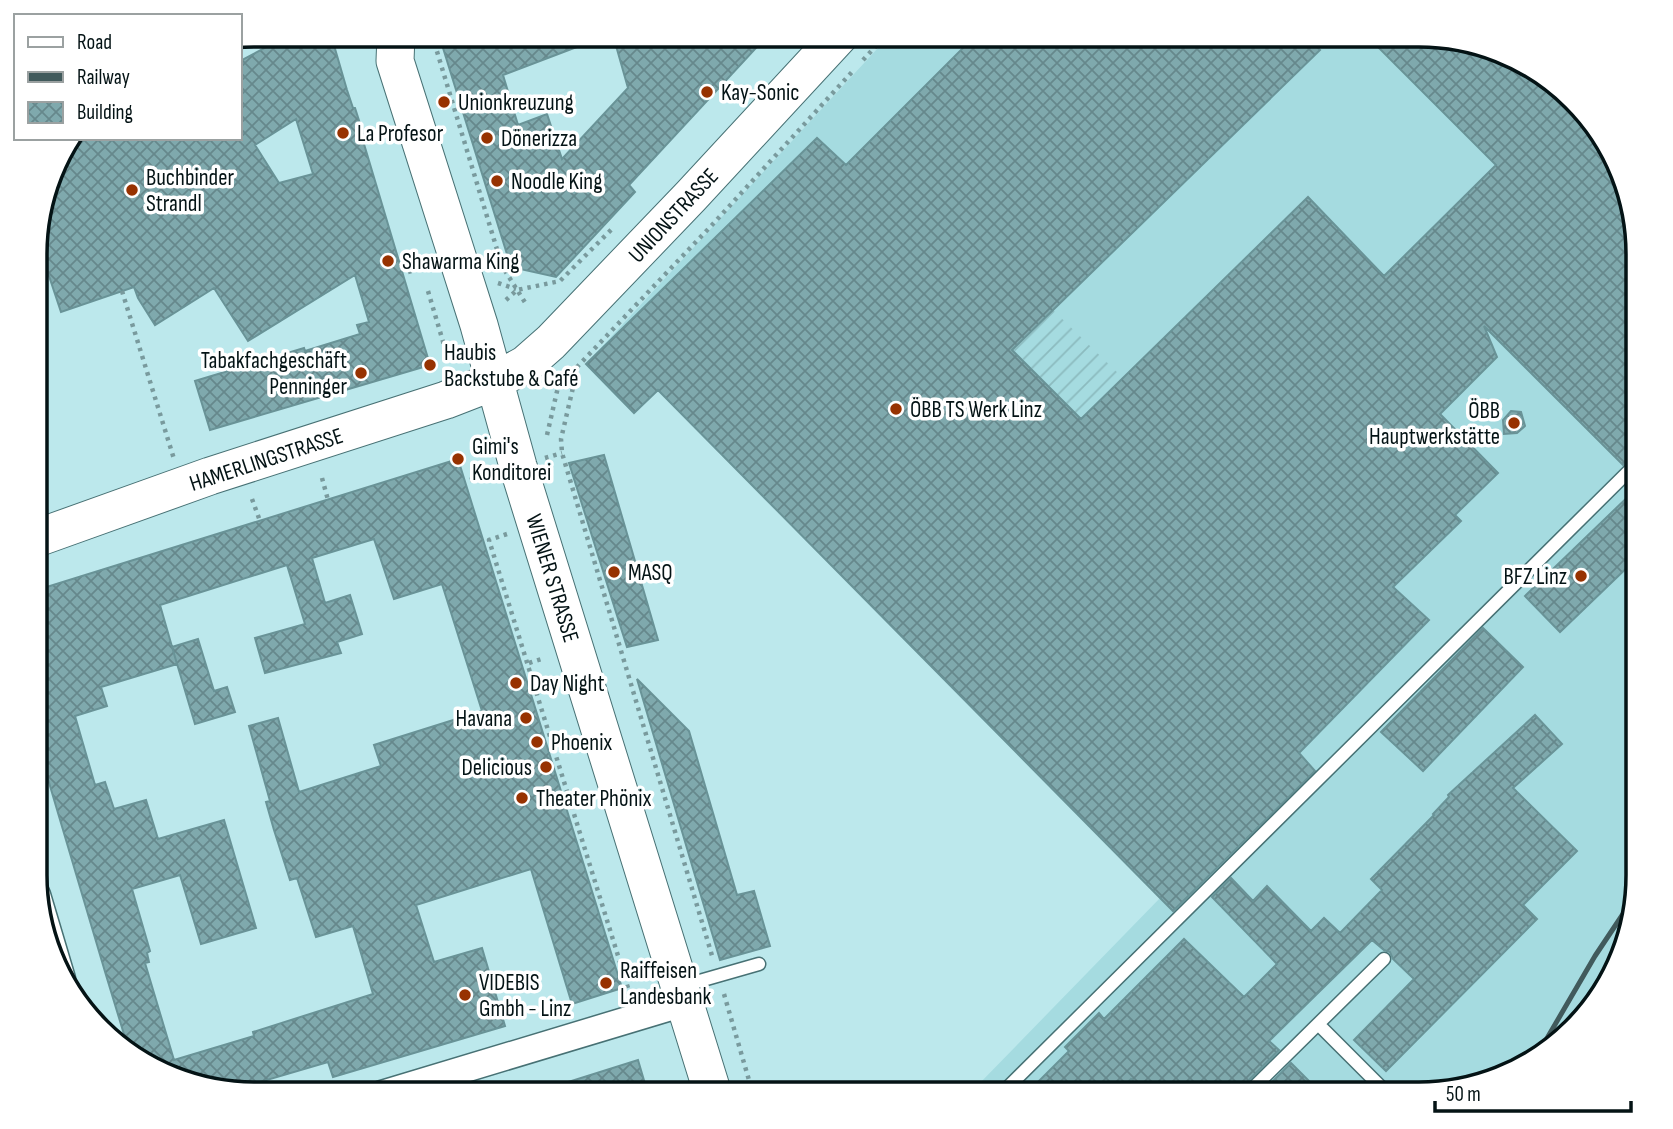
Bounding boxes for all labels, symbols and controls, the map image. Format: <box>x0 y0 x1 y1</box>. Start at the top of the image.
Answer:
legend <box>14 14 242 140</box>
text: Road <box>77 30 112 55</box>
text: Railway <box>77 65 130 90</box>
place label: Kay-Sonic <box>721 79 800 107</box>
marker: Kay-Sonic <box>699 84 715 100</box>
place label: Unionkreuzung <box>458 89 574 117</box>
marker: Unionkreuzung <box>436 94 452 110</box>
text: Building <box>77 100 133 125</box>
place label: La Profesor <box>357 120 444 148</box>
marker: La Profesor <box>335 125 351 141</box>
place label: Dönerizza <box>501 125 577 153</box>
marker: Dönerizza <box>479 130 495 146</box>
street label: UNIONSTRASSE <box>623 163 725 269</box>
place label: Buchbinder Strandl <box>146 164 234 218</box>
place label: Noodle King <box>511 168 602 196</box>
marker: Noodle King <box>489 173 505 189</box>
marker: Buchbinder Strandl <box>124 182 140 198</box>
place label: Shawarma King <box>402 248 520 276</box>
marker: Shawarma King <box>380 253 396 269</box>
place label: Haubis Backstube & Café <box>444 339 578 393</box>
place label: Tabakfachgeschäft Penninger <box>201 347 347 401</box>
marker: Haubis Backstube & Café <box>422 357 438 373</box>
marker: Tabakfachgeschäft Penninger <box>353 365 369 381</box>
place label: ÖBB TS Werk Linz <box>910 396 1042 424</box>
place label: ÖBB Hauptwerkstätte <box>1369 397 1500 451</box>
marker: ÖBB TS Werk Linz <box>888 401 904 417</box>
marker: ÖBB Hauptwerkstätte <box>1506 415 1522 431</box>
street label: HAMERLINGSTRASSE <box>186 422 347 498</box>
place label: Gimi's Konditorei <box>472 433 551 487</box>
marker: Gimi's Konditorei <box>450 451 466 467</box>
street label: WIENER STRASSE <box>519 511 585 646</box>
place label: MASQ <box>628 559 673 587</box>
place label: BFZ Linz <box>1504 563 1567 591</box>
marker: MASQ <box>606 564 622 580</box>
marker: BFZ Linz <box>1573 568 1589 584</box>
place label: Day Night <box>530 670 605 698</box>
marker: Day Night <box>508 675 524 691</box>
place label: Havana <box>456 705 512 733</box>
marker: Havana <box>518 710 534 726</box>
place label: Phoenix <box>551 729 612 757</box>
marker: Phoenix <box>529 734 545 750</box>
place label: Delicious <box>462 754 532 782</box>
marker: Delicious <box>538 759 554 775</box>
place label: Theater Phönix <box>536 785 652 813</box>
marker: Theater Phönix <box>514 790 530 806</box>
place label: Raiffeisen Landesbank <box>620 957 712 1011</box>
place label: VIDEBIS Gmbh - Linz <box>479 969 571 1023</box>
marker: Raiffeisen Landesbank <box>598 975 614 991</box>
marker: VIDEBIS Gmbh - Linz <box>457 987 473 1003</box>
scale bar <box>1435 1070 1631 1114</box>
text: 50 m <box>1446 1082 1481 1107</box>

